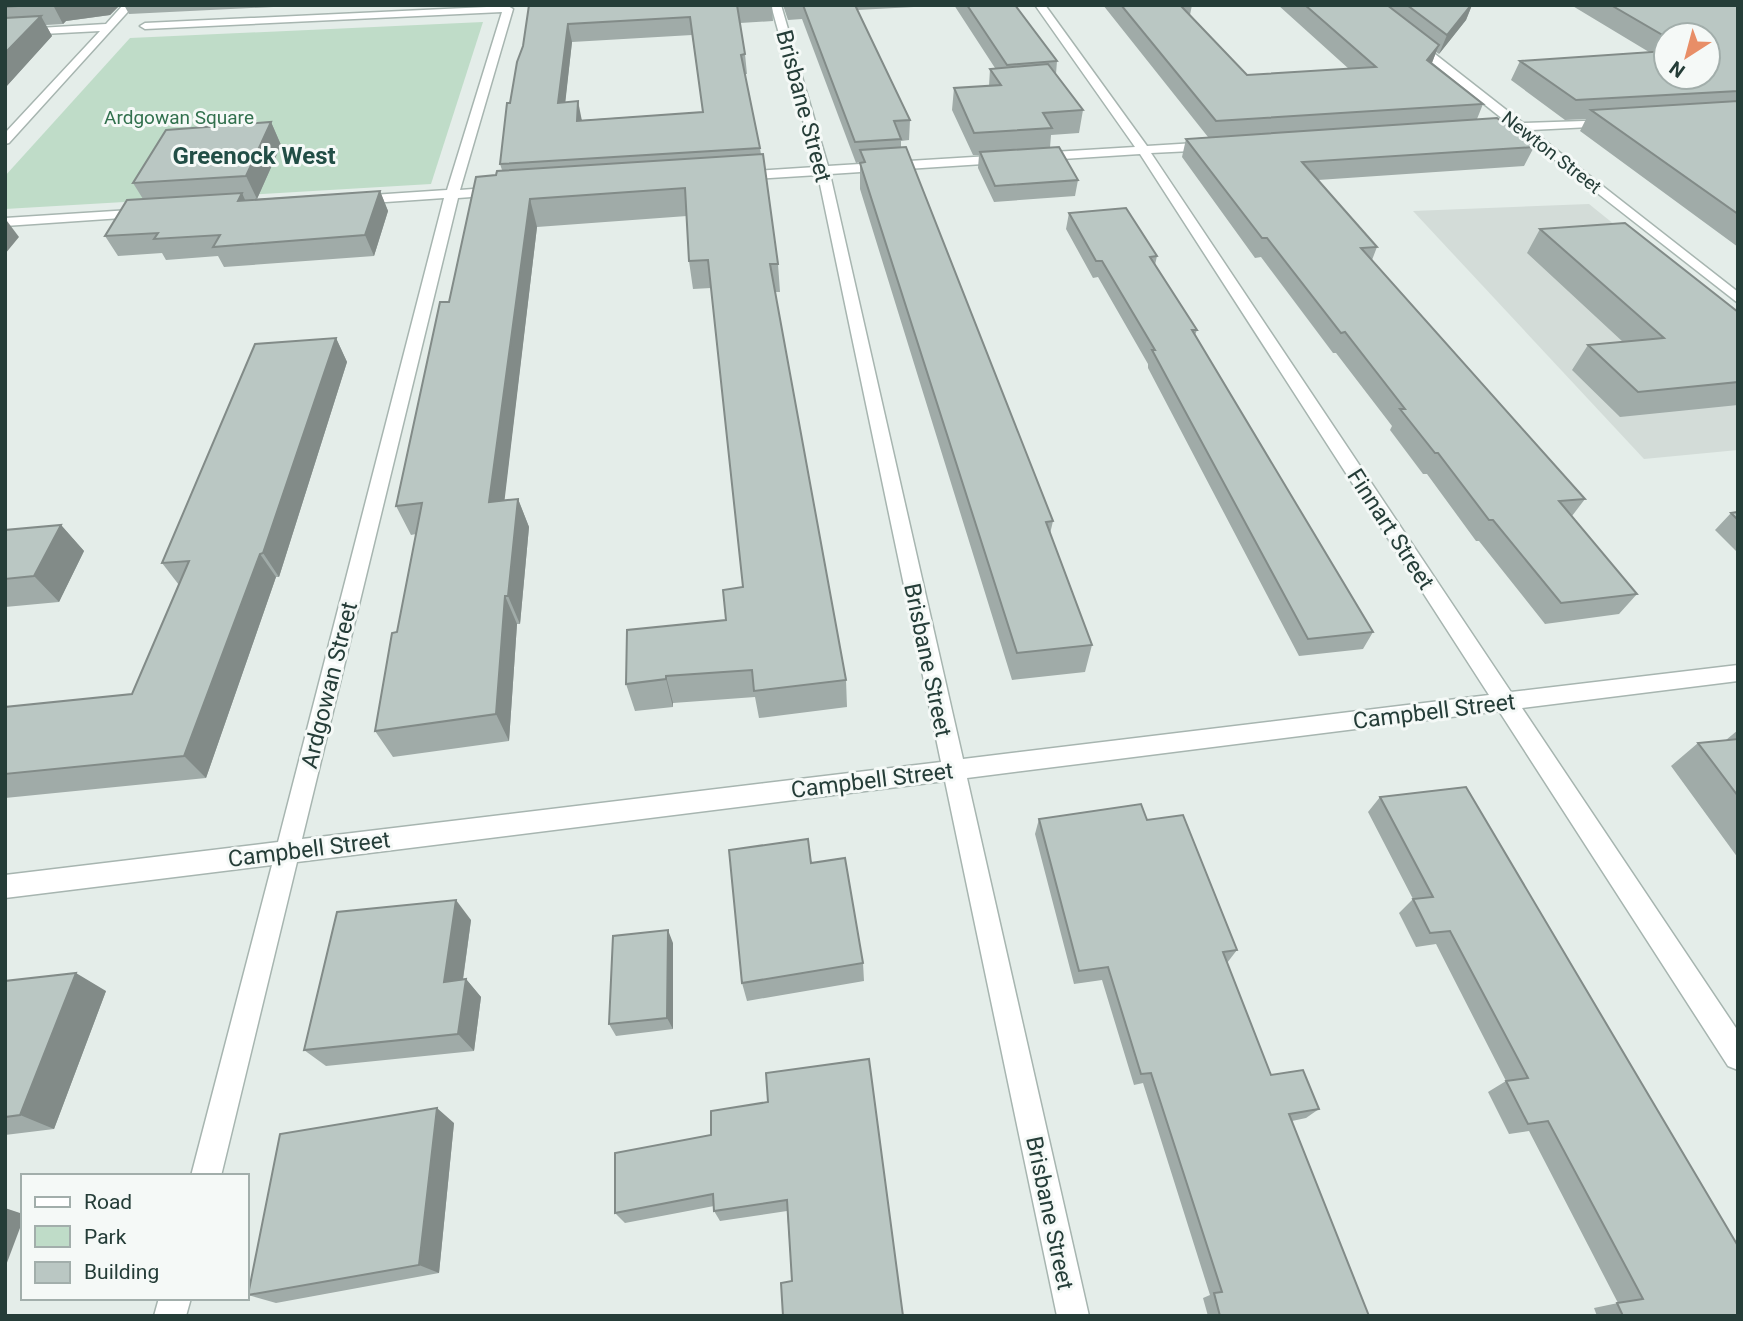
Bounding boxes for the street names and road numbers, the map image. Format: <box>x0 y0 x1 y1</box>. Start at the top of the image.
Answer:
street label: Brisbane Street <box>770 27 837 185</box>
street label: Newton Street <box>1497 106 1606 198</box>
street label: Finnart Street <box>1342 464 1440 595</box>
street label: Brisbane Street <box>898 581 957 739</box>
street label: Ardgowan Street <box>296 599 363 771</box>
street label: Campbell Street <box>1351 688 1517 735</box>
street label: Campbell Street <box>789 757 955 804</box>
street label: Campbell Street <box>226 826 392 873</box>
street label: Brisbane Street <box>1020 1134 1079 1292</box>

